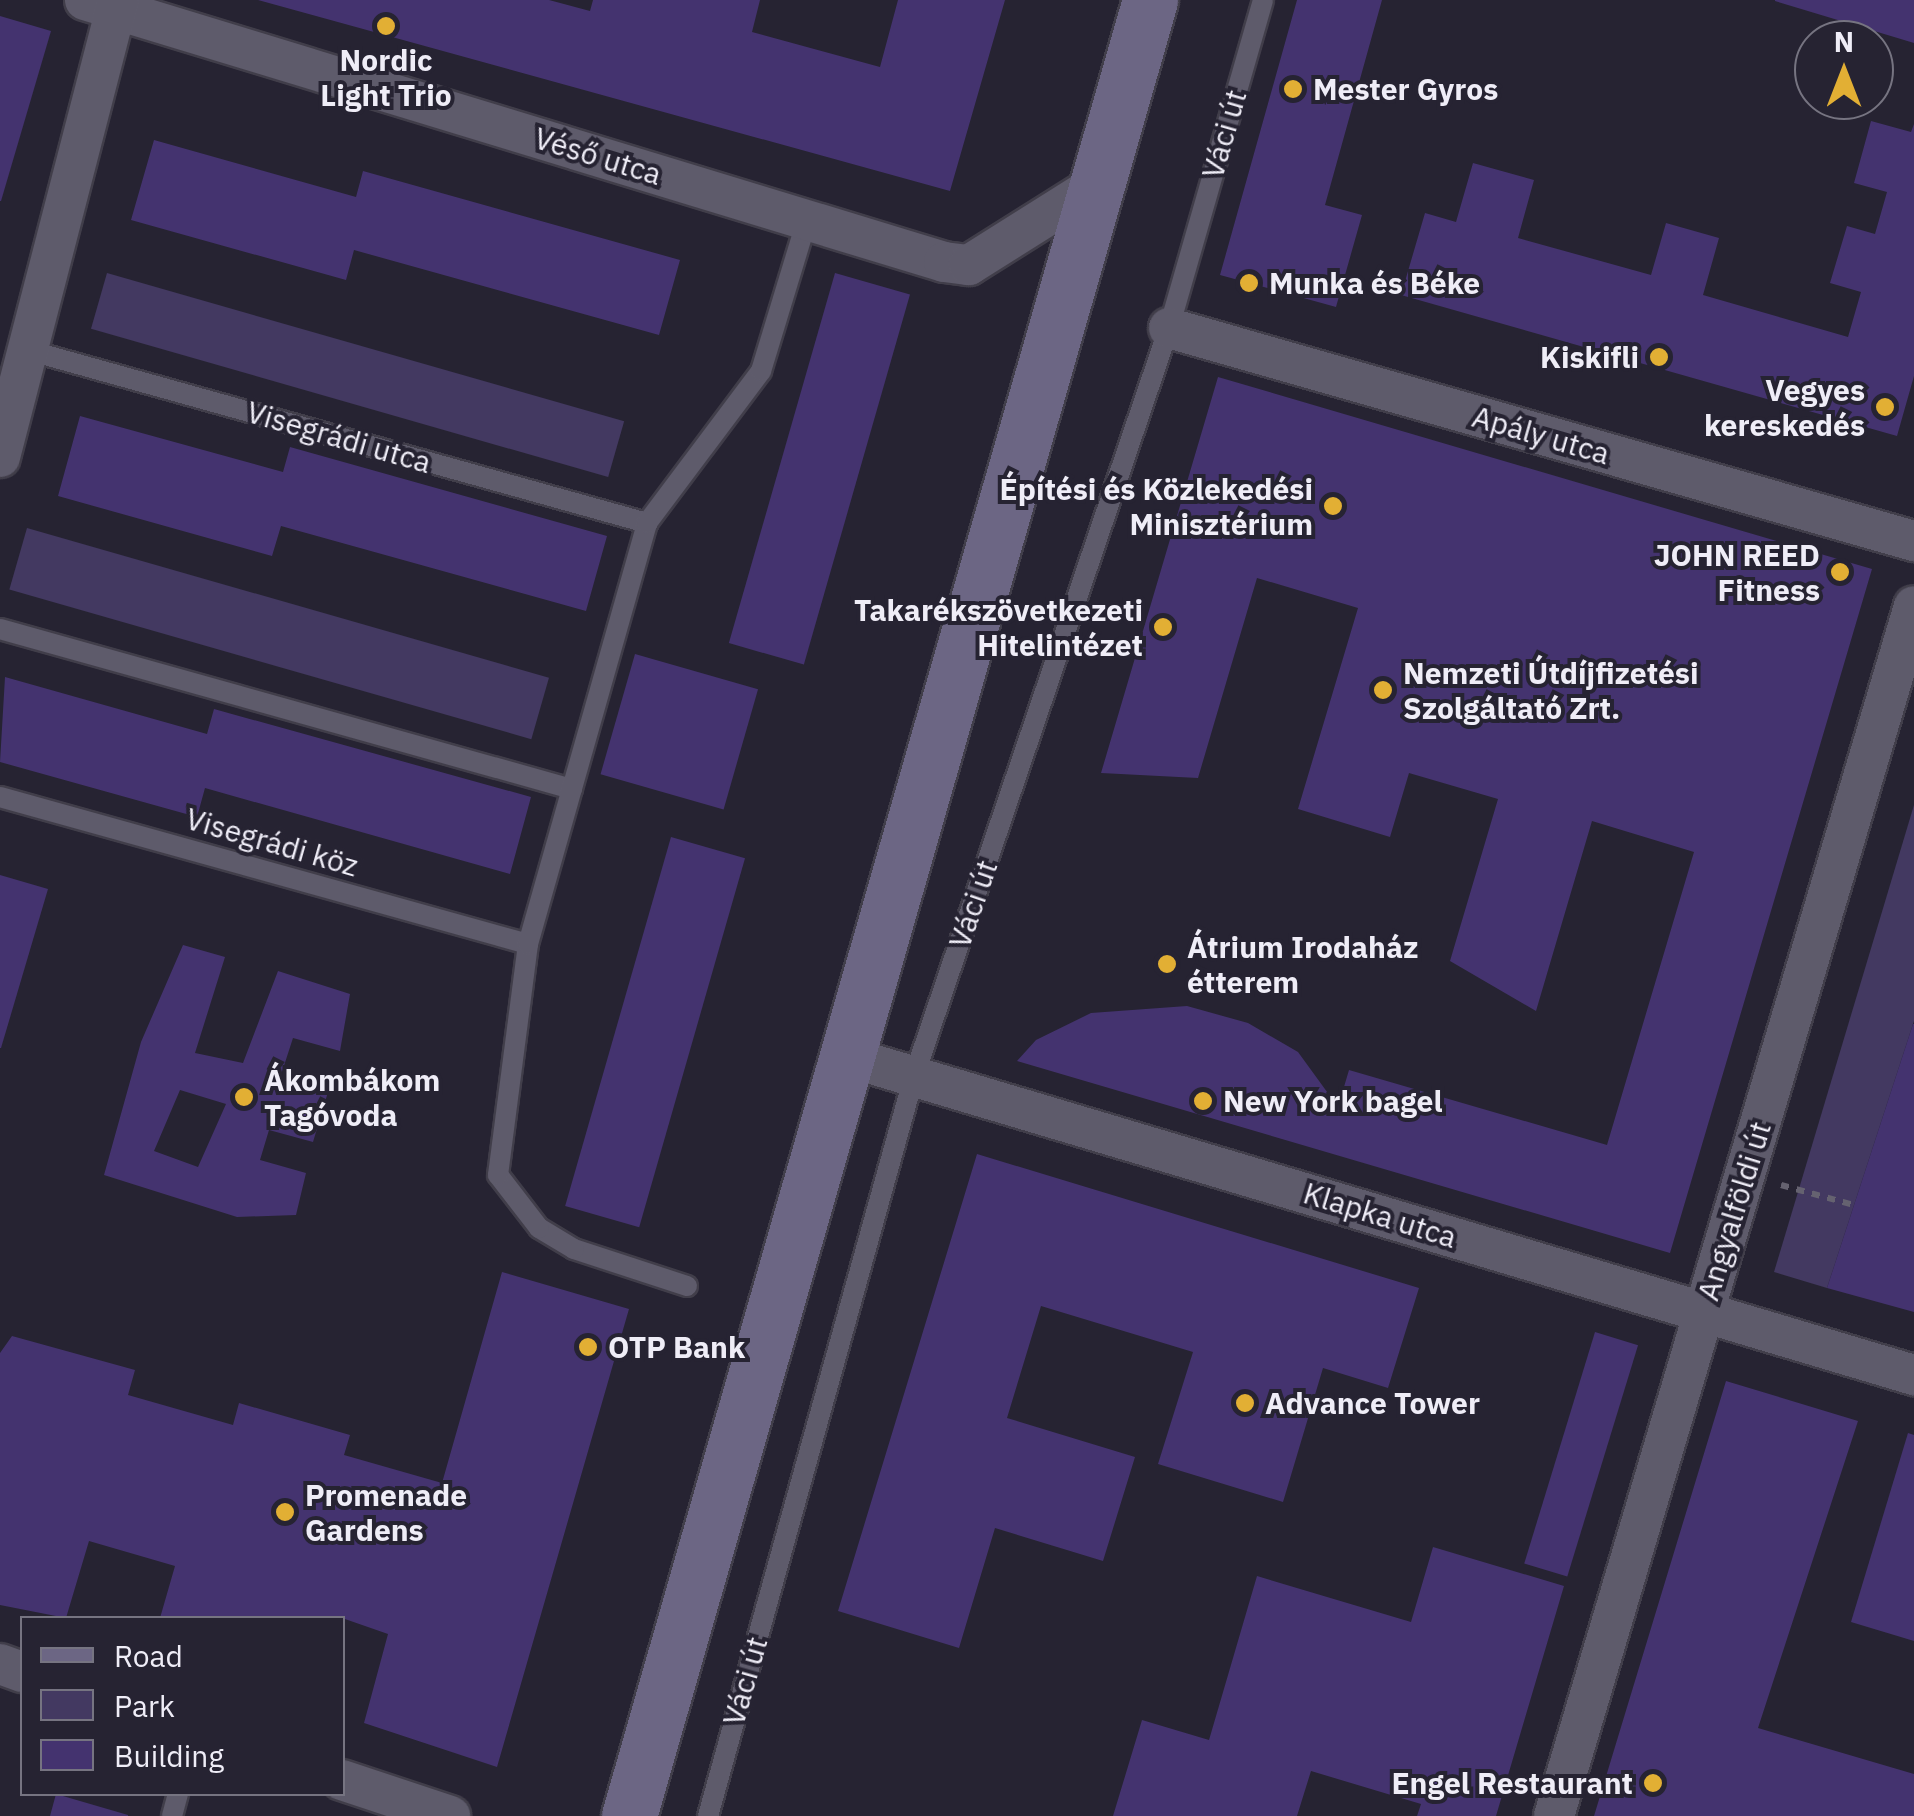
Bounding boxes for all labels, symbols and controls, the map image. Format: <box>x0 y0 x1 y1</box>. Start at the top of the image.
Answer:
marker: Nordic Light Trio <box>375 15 397 37</box>
north arrow <box>1794 20 1894 120</box>
text: N <box>1834 23 1854 60</box>
place label: Nordic Light Trio <box>320 42 452 112</box>
place label: Mester Gyros <box>1313 71 1498 107</box>
marker: Mester Gyros <box>1282 78 1304 100</box>
street label: Váci út <box>1194 85 1254 183</box>
street label: Véső utca <box>530 120 666 192</box>
place label: Munka és Béke <box>1269 265 1480 301</box>
marker: Munka és Béke <box>1238 272 1260 294</box>
place label: Kiskifli <box>1540 339 1639 375</box>
marker: Kiskifli <box>1648 346 1670 368</box>
place label: Vegyes kereskedés <box>1704 372 1865 442</box>
street label: Visegrádi utca <box>243 393 435 481</box>
marker: Vegyes kereskedés <box>1874 396 1896 418</box>
street label: Apály utca <box>1468 398 1614 472</box>
place label: Építési és Közlekedési Minisztérium <box>999 471 1313 542</box>
marker: Építési és Közlekedési Minisztérium <box>1322 495 1344 517</box>
place label: JOHN REED Fitness <box>1654 537 1820 608</box>
marker: JOHN REED Fitness <box>1829 561 1851 583</box>
place label: Takarékszövetkezeti Hitelintézet <box>854 592 1143 662</box>
marker: Takarékszövetkezeti Hitelintézet <box>1152 616 1174 638</box>
place label: Nemzeti Útdíjfizetési Szolgáltató Zrt. <box>1403 655 1699 726</box>
marker: Nemzeti Útdíjfizetési Szolgáltató Zrt. <box>1372 679 1394 701</box>
street label: Visegrádi köz <box>182 800 362 884</box>
street label: Váci út <box>941 855 1005 953</box>
place label: Átrium Irodaház étterem <box>1187 929 1419 1000</box>
marker: Átrium Irodaház étterem <box>1156 953 1178 975</box>
place label: Ákombákom Tagóvoda <box>264 1062 440 1132</box>
place label: New York bagel <box>1223 1083 1442 1119</box>
marker: Ákombákom Tagóvoda <box>233 1086 255 1108</box>
marker: New York bagel <box>1192 1090 1214 1112</box>
street label: Angyalföldi út <box>1690 1117 1778 1305</box>
street label: Klapka utca <box>1299 1175 1461 1255</box>
place label: OTP Bank <box>608 1329 745 1365</box>
marker: OTP Bank <box>577 1336 599 1358</box>
place label: Advance Tower <box>1265 1385 1480 1421</box>
marker: Advance Tower <box>1234 1392 1256 1414</box>
place label: Promenade Gardens <box>305 1477 467 1548</box>
marker: Promenade Gardens <box>274 1501 296 1523</box>
legend <box>20 1616 345 1796</box>
street label: Váci út <box>715 1632 775 1730</box>
text: Road <box>114 1636 183 1675</box>
text: Park <box>114 1686 175 1725</box>
text: Building <box>114 1736 224 1775</box>
place label: Engel Restaurant <box>1391 1765 1633 1801</box>
marker: Engel Restaurant <box>1642 1772 1664 1794</box>

